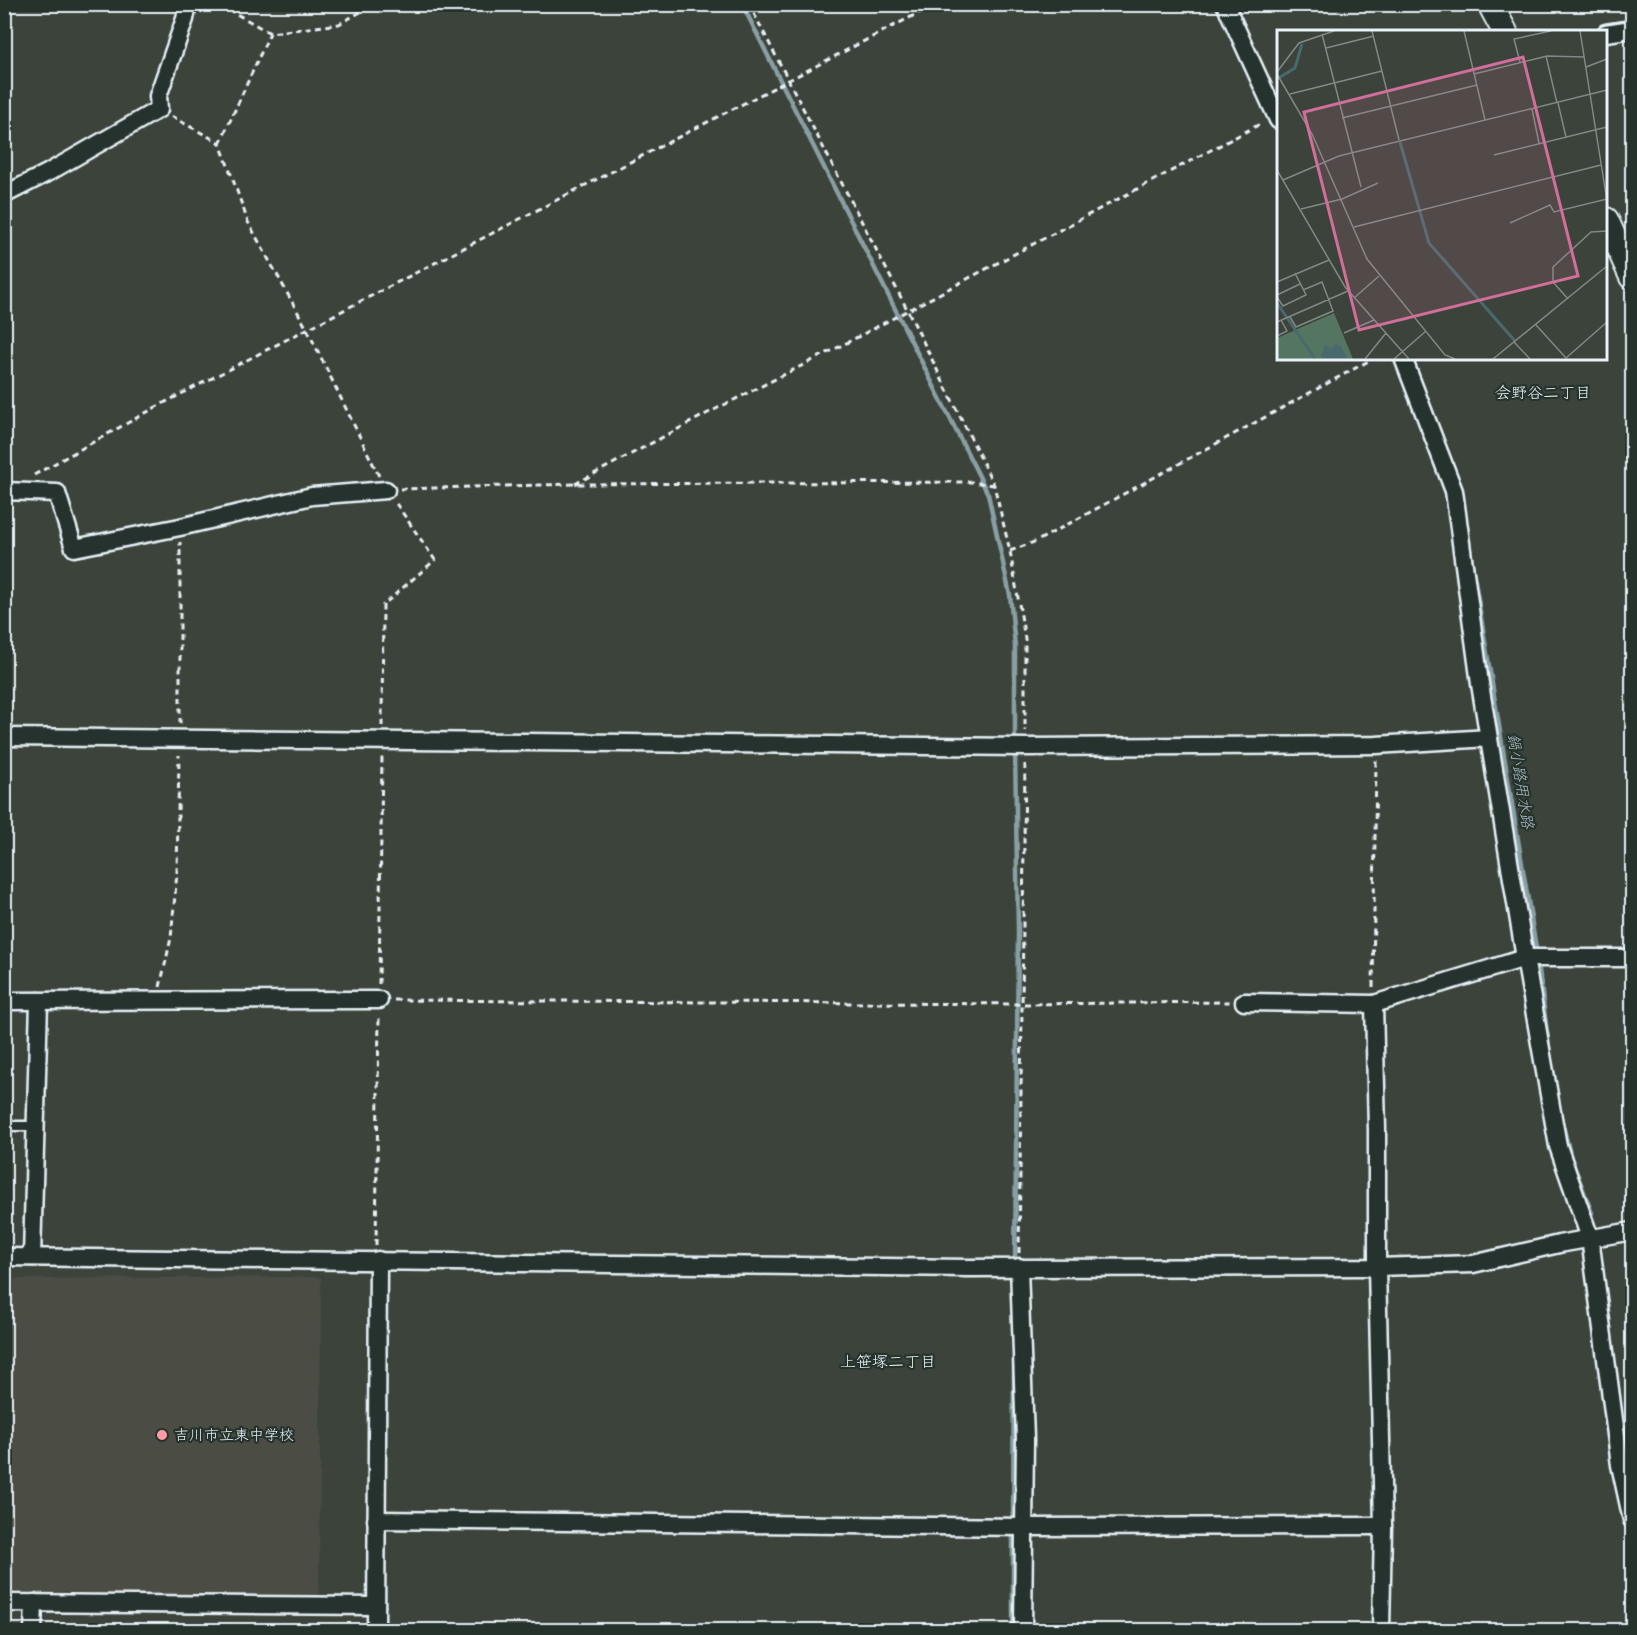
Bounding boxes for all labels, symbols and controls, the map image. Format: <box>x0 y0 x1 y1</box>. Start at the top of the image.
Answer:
inset map <box>1277 30 1607 360</box>
district label: 会野谷二丁目 <box>1495 382 1591 403</box>
water label: 鍋小路用水路 <box>1503 732 1539 831</box>
district label: 上笹塚二丁目 <box>840 1351 936 1372</box>
place label: 吉川市立東中学校 <box>174 1425 294 1445</box>
marker: 吉川市立東中学校 <box>155 1428 169 1442</box>

